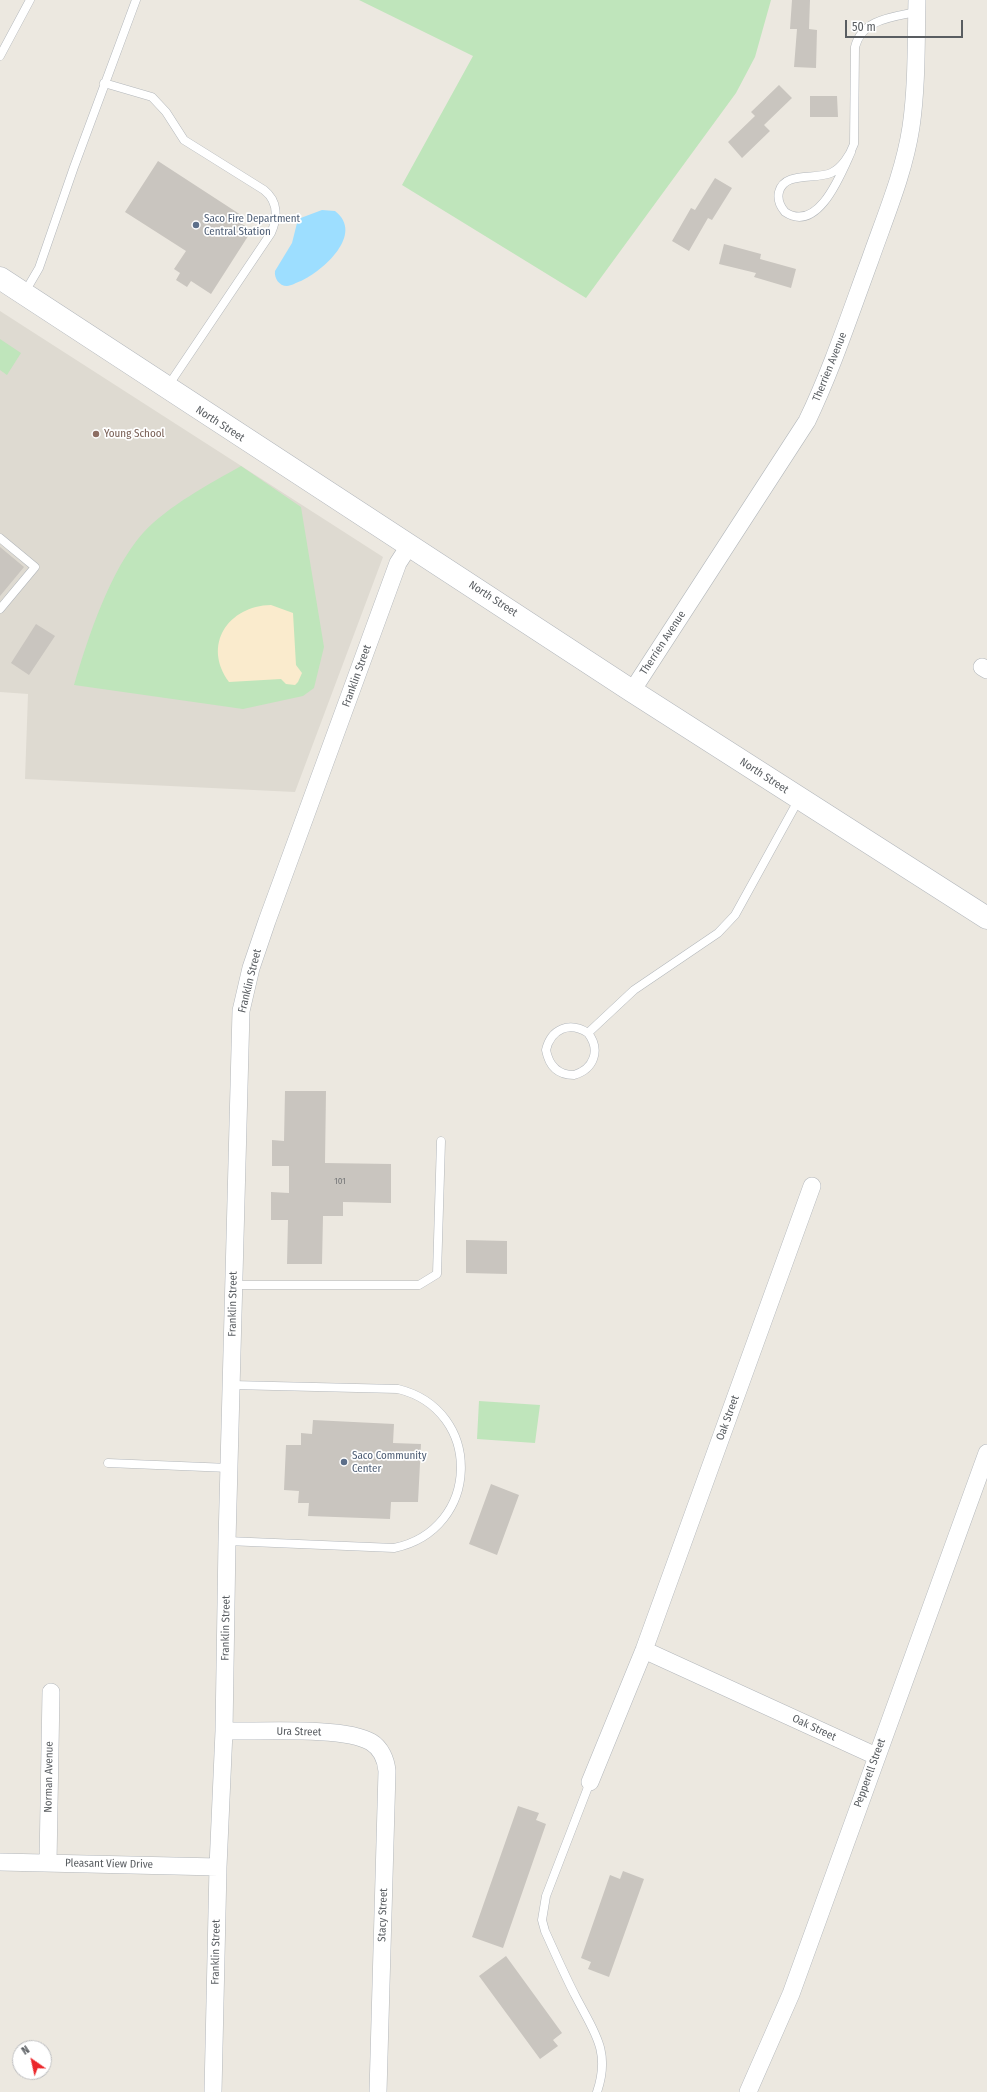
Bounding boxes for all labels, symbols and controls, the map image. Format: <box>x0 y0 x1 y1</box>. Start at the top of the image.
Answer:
scale bar <box>847 12 965 38</box>
text: 50 m <box>852 20 876 34</box>
place label: Saco Fire Department Central Station <box>204 212 300 238</box>
marker: Saco Fire Department Central Station <box>191 220 201 230</box>
street label: Therrien Avenue <box>810 330 850 404</box>
street label: North Street <box>193 403 247 445</box>
place label: Young School <box>104 427 164 441</box>
marker: Young School <box>91 429 101 439</box>
street label: North Street <box>466 578 520 620</box>
street label: Therrien Avenue <box>637 609 689 677</box>
street label: Franklin Street <box>340 643 374 709</box>
street label: North Street <box>737 755 791 797</box>
street label: Franklin Street <box>236 948 264 1014</box>
house number: 101 <box>334 1176 346 1186</box>
street label: Franklin Street <box>226 1271 240 1337</box>
street label: Oak Street <box>714 1394 742 1442</box>
place label: Saco Community Center <box>352 1449 427 1475</box>
marker: Saco Community Center <box>339 1457 349 1467</box>
street label: Franklin Street <box>219 1595 233 1661</box>
street label: Oak Street <box>790 1712 838 1744</box>
street label: Ura Street <box>276 1725 322 1739</box>
street label: Pepperell Street <box>851 1737 889 1809</box>
street label: Norman Avenue <box>42 1741 56 1813</box>
street label: Pleasant View Drive <box>65 1857 153 1871</box>
street label: Stacy Street <box>375 1888 391 1942</box>
street label: Franklin Street <box>209 1919 223 1985</box>
north arrow <box>12 2040 52 2080</box>
text: N <box>19 2043 32 2058</box>

